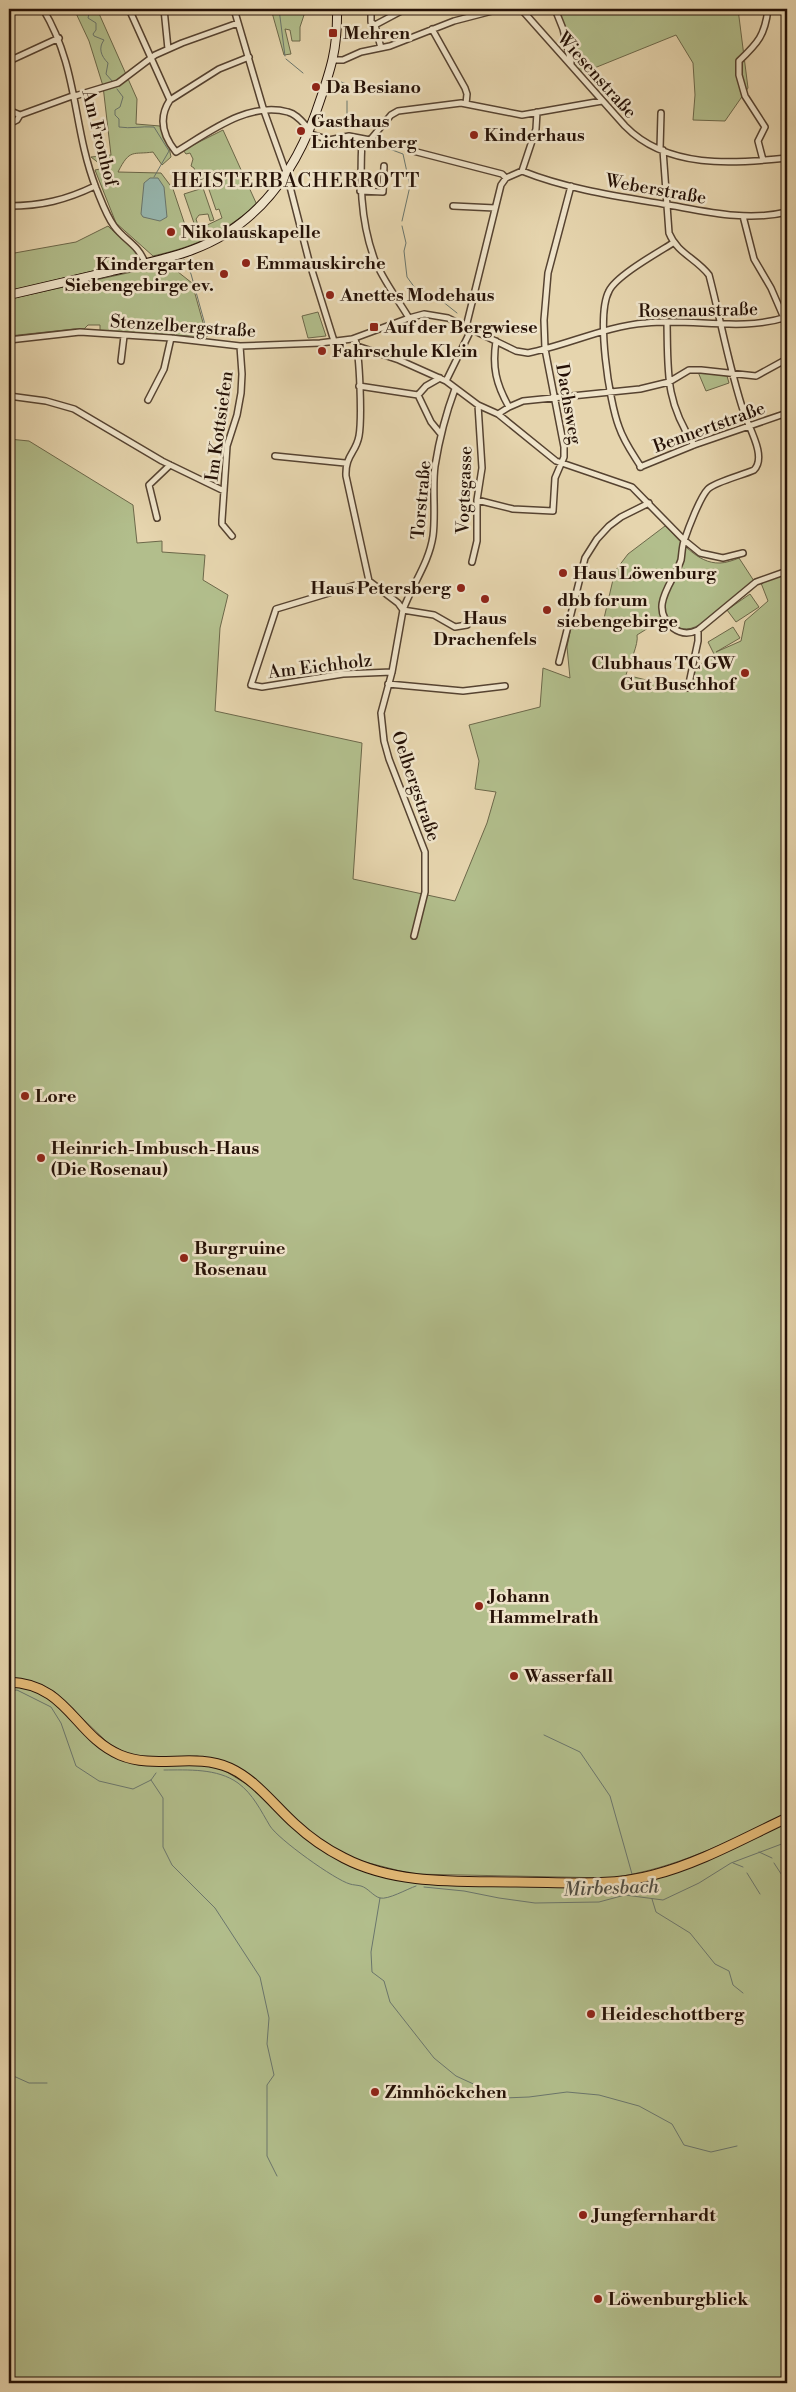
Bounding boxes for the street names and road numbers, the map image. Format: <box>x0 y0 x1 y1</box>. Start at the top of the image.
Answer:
street label: Wiesenstraße <box>551 26 642 123</box>
street label: Am Fronhof <box>76 86 123 190</box>
street label: Weberstraße <box>603 169 708 210</box>
street label: Rosenaustraße <box>638 298 758 323</box>
street label: Stenzelbergstraße <box>109 310 257 343</box>
street label: Dachsweg <box>550 362 587 447</box>
street label: Im Kottsiefen <box>200 369 239 483</box>
street label: Bennertstraße <box>649 397 768 459</box>
street label: Vogtsgasse <box>451 446 478 536</box>
street label: Torstraße <box>407 460 436 541</box>
street label: Am Eichholz <box>266 649 373 684</box>
street label: Oelbergstraße <box>386 728 445 844</box>

